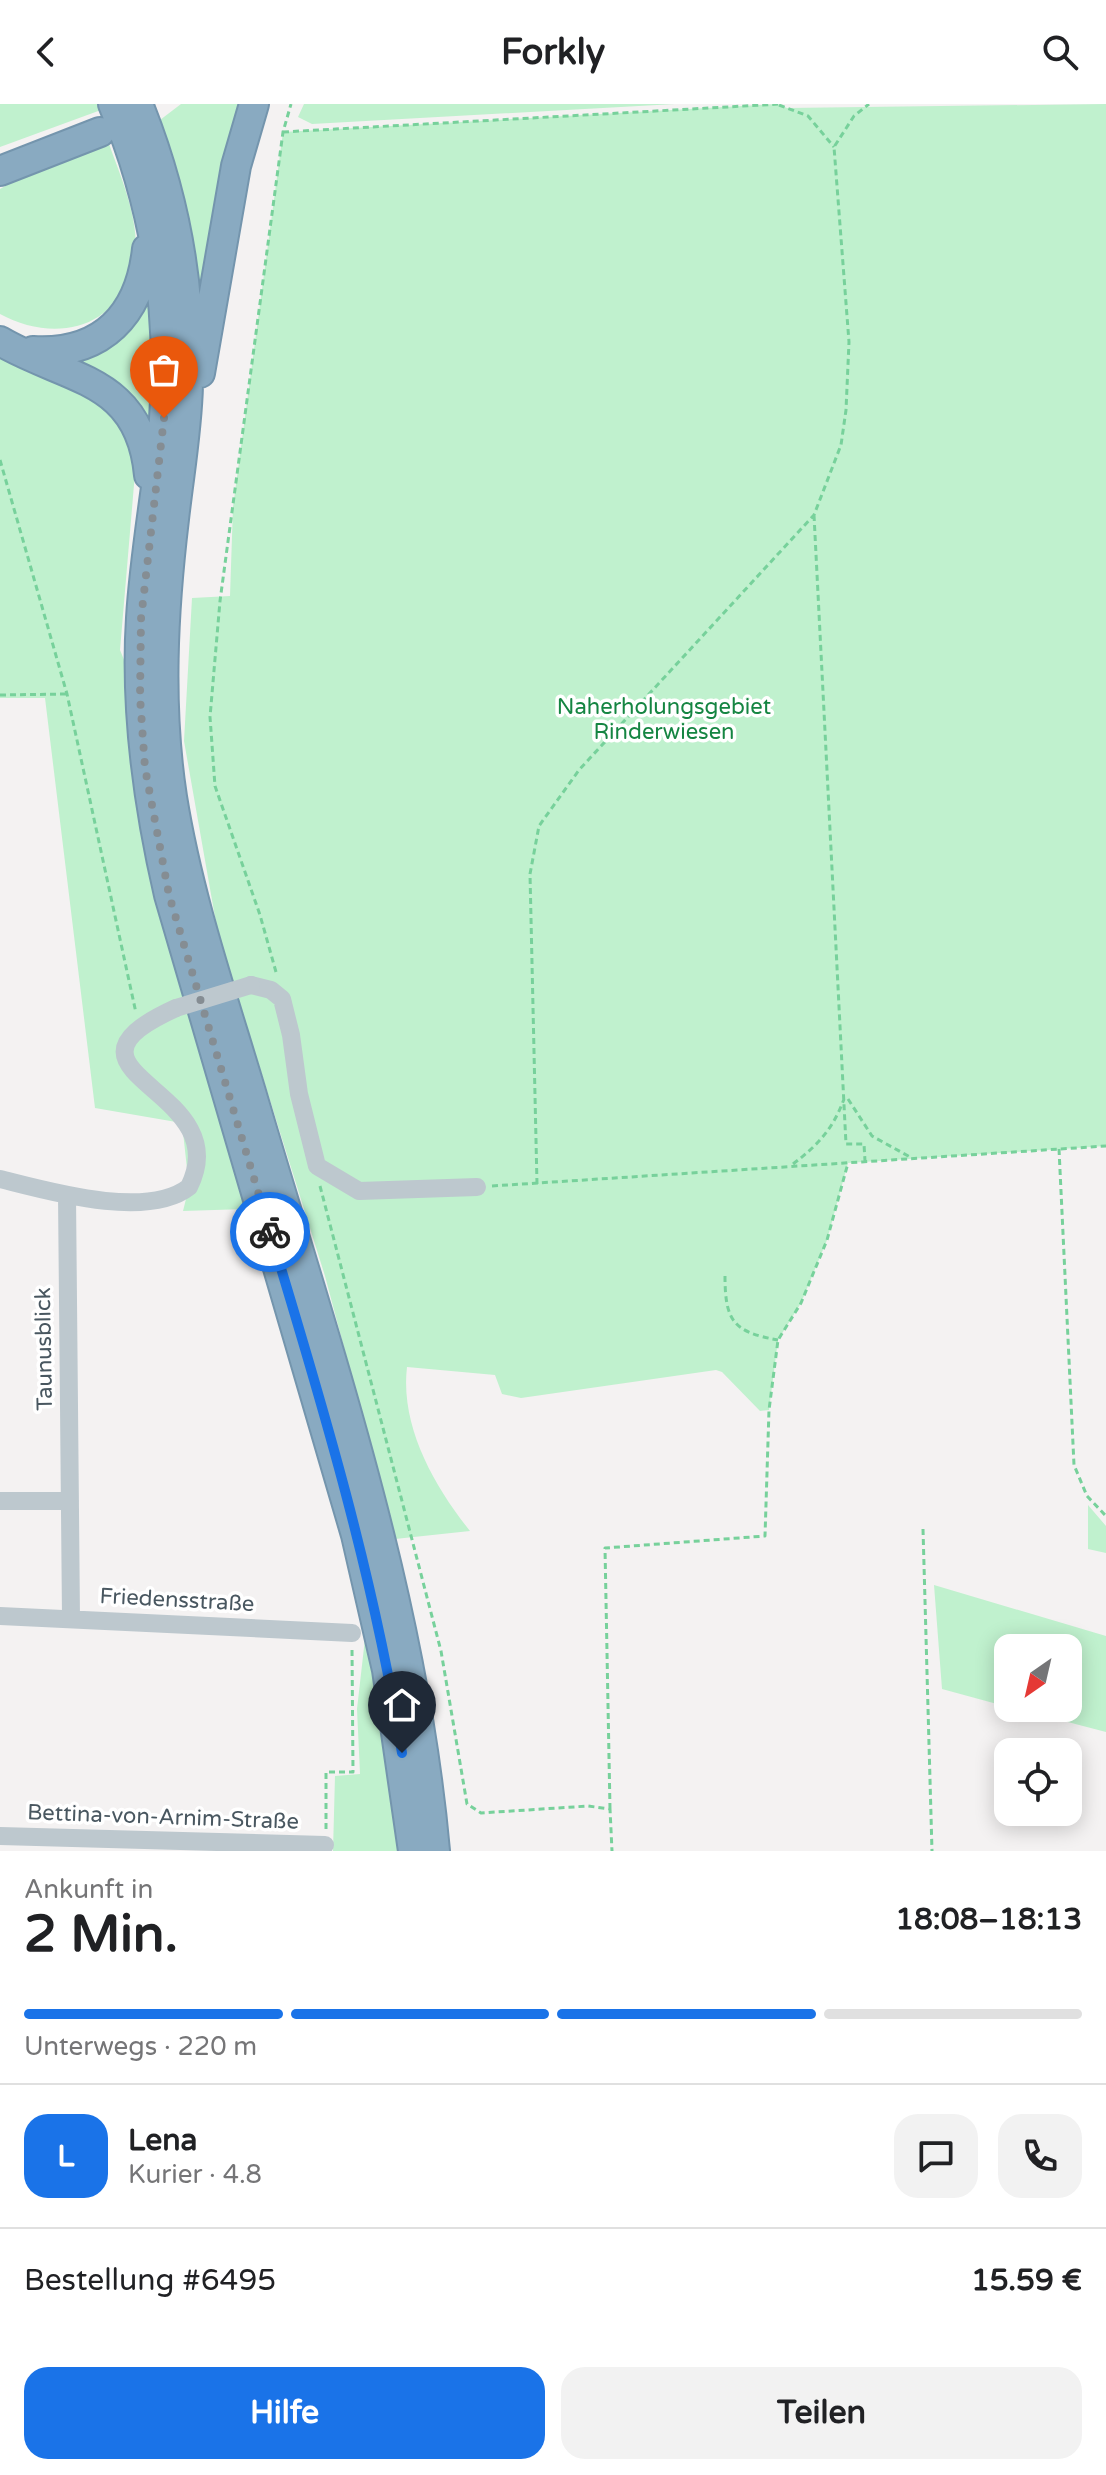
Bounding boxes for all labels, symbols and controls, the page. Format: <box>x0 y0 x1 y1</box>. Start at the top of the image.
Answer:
icon: back <box>24 30 68 74</box>
icon: search <box>1038 30 1082 74</box>
text: Forkly <box>501 31 605 74</box>
pin <box>130 336 198 418</box>
icon: bag <box>142 348 186 392</box>
park label: Naherholungsgebiet Rinderwiesen <box>557 694 771 745</box>
courier <box>230 1192 310 1272</box>
icon: bike <box>248 1210 292 1254</box>
street label: Taunusblick <box>30 1287 58 1411</box>
street label: Friedensstraße <box>99 1583 255 1617</box>
north arrow <box>994 1634 1082 1722</box>
map controls <box>994 1634 1082 1826</box>
pin <box>368 1671 436 1753</box>
icon: home <box>380 1683 424 1727</box>
button: locate <box>994 1738 1082 1826</box>
street label: Bettina-von-Arnim-Straße <box>27 1799 299 1835</box>
text: Ankunft in <box>24 1874 153 1905</box>
text: 18:08–18:13 <box>895 1901 1082 1938</box>
text: 2 Min. <box>24 1903 178 1966</box>
text: Unterwegs · 220 m <box>24 2031 257 2062</box>
button: chat <box>894 2114 978 2198</box>
button: phone <box>998 2114 1082 2198</box>
text: Lena <box>128 2122 197 2159</box>
text: L <box>57 2138 75 2175</box>
text: Kurier · 4.8 <box>128 2159 262 2190</box>
text: Bestellung #6495 <box>24 2262 276 2299</box>
text: 15.59 € <box>971 2262 1082 2299</box>
button: Hilfe <box>24 2367 545 2459</box>
button: Teilen <box>561 2367 1082 2459</box>

